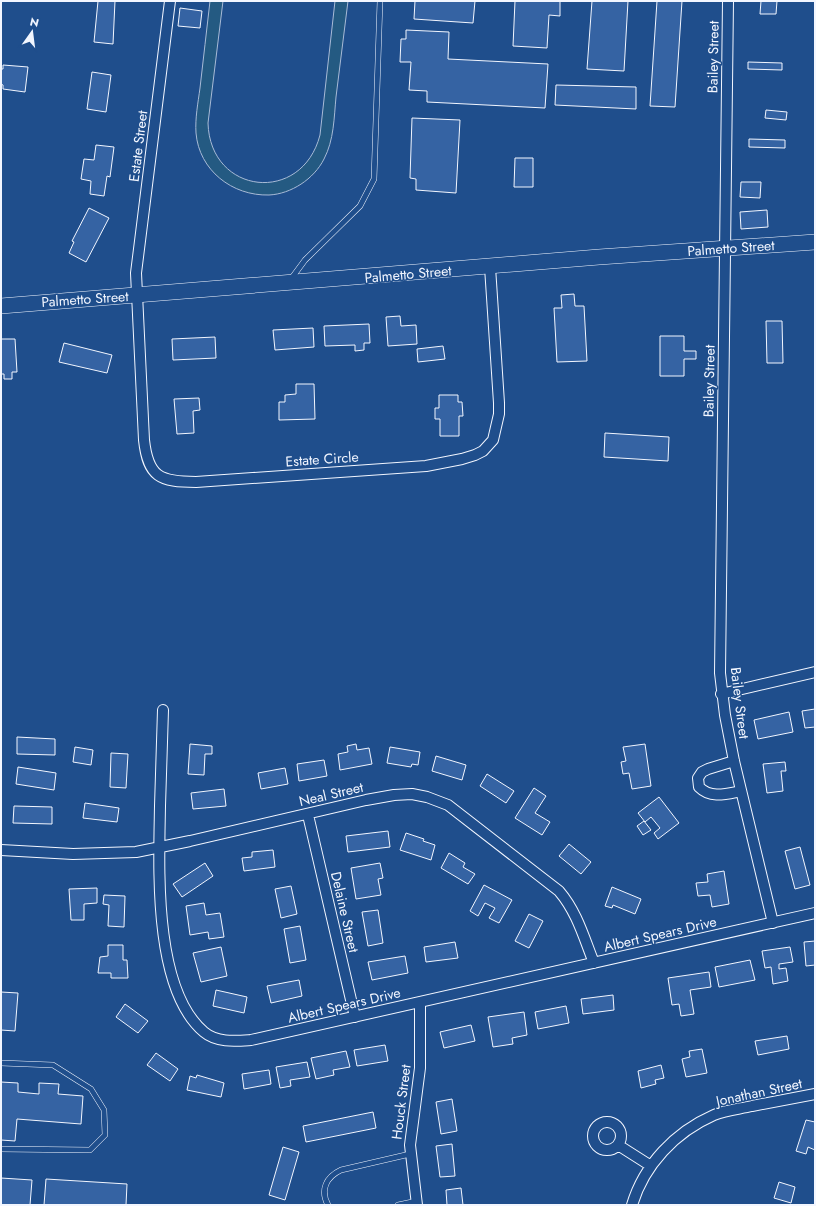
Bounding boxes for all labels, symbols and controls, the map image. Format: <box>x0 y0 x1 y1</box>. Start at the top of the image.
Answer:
north arrow <box>12 12 52 52</box>
text: N <box>28 13 41 31</box>
street label: Bailey Street <box>702 20 724 93</box>
street label: Estate Street <box>124 109 152 183</box>
street label: Palmetto Street <box>687 235 776 261</box>
street label: Palmetto Street <box>364 260 453 288</box>
street label: Palmetto Street <box>41 286 130 312</box>
street label: Bailey Street <box>698 344 720 417</box>
street label: Estate Circle <box>285 446 359 472</box>
street label: Bailey Street <box>726 666 754 741</box>
street label: Neal Street <box>297 777 366 811</box>
street label: Delaine Street <box>326 870 364 955</box>
street label: Albert Spears Drive <box>602 911 718 957</box>
street label: Albert Spears Drive <box>286 982 402 1028</box>
street label: Houck Street <box>386 1063 416 1141</box>
street label: Jonathan Street <box>712 1073 804 1111</box>

